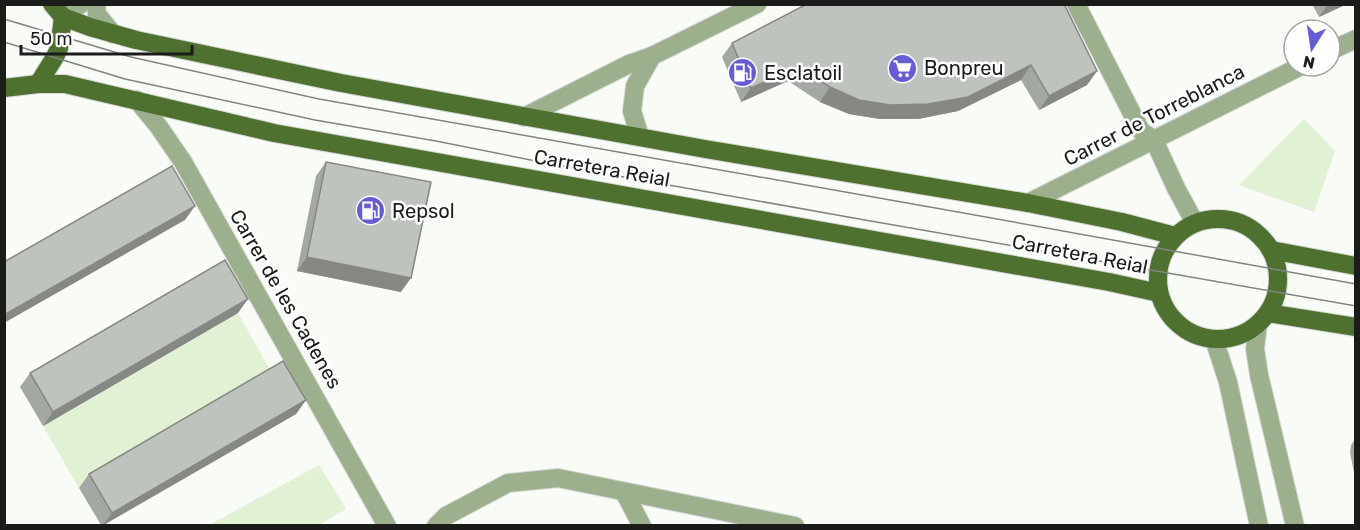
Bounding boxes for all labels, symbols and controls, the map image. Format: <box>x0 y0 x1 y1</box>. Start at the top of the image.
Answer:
scale bar <box>21 18 192 56</box>
north arrow <box>1282 18 1342 78</box>
text: 50 m <box>30 28 73 50</box>
supermarket icon: Bonpreu <box>887 52 919 84</box>
text: N <box>1301 52 1317 73</box>
place label: Bonpreu <box>924 56 1004 80</box>
fuel station icon: Esclatoil <box>727 57 759 89</box>
street label: Carrer de Torreblanca <box>1060 59 1248 171</box>
place label: Esclatoil <box>764 61 842 85</box>
street label: Carretera Reial <box>532 144 672 192</box>
fuel station icon: Repsol <box>355 195 387 227</box>
place label: Repsol <box>392 199 455 223</box>
street label: Carrer de les Cadenes <box>225 205 347 393</box>
street label: Carretera Reial <box>1010 229 1150 279</box>

